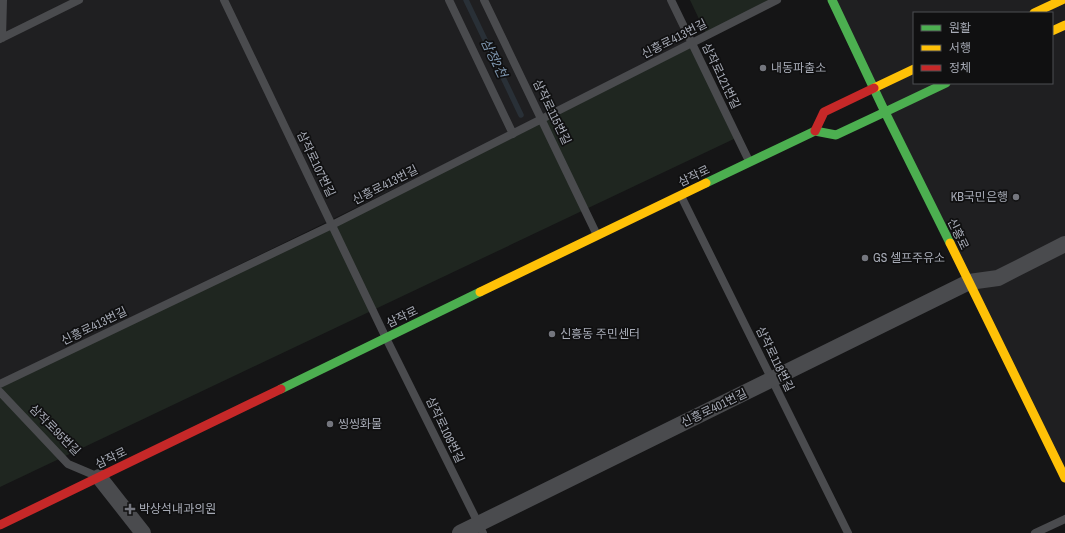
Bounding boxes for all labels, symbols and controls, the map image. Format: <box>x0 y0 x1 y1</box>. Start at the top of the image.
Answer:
legend <box>913 12 1053 84</box>
street label: 신흥로413번길 <box>638 16 710 62</box>
text: 원활 <box>949 20 971 36</box>
water label: 삼정2천 <box>477 35 511 81</box>
street label: 삼작로121번길 <box>698 40 744 112</box>
text: 서행 <box>949 40 971 56</box>
place label: 내동파출소 <box>771 60 826 76</box>
text: 정체 <box>949 60 971 76</box>
marker: 내동파출소 <box>758 63 768 73</box>
street label: 삼작로115번길 <box>529 77 575 147</box>
street label: 삼작로107번길 <box>293 128 339 200</box>
street label: 신흥로413번길 <box>349 162 421 208</box>
street label: 삼작로 <box>676 162 712 190</box>
place label: KB국민은행 <box>951 189 1008 205</box>
marker: KB국민은행 <box>1011 192 1021 202</box>
street label: 신흥로 <box>944 216 972 252</box>
place label: GS 셀프주유소 <box>873 250 945 266</box>
marker: GS 셀프주유소 <box>860 253 870 263</box>
street label: 신흥로413번길 <box>58 303 130 349</box>
street label: 삼작로 <box>384 303 420 331</box>
street label: 삼작로118번길 <box>752 324 798 394</box>
place label: 신흥동 주민센터 <box>560 326 640 342</box>
marker: 신흥동 주민센터 <box>547 329 557 339</box>
street label: 신흥로401번길 <box>678 385 750 431</box>
street label: 삼작로108번길 <box>422 394 468 466</box>
street label: 삼작로95번길 <box>26 401 84 459</box>
place label: 씽씽화물 <box>338 416 382 432</box>
marker: 씽씽화물 <box>325 419 335 429</box>
street label: 삼작로 <box>93 444 129 472</box>
place label: 박상석내과의원 <box>139 501 216 517</box>
marker: 박상석내과의원 <box>124 503 136 515</box>

